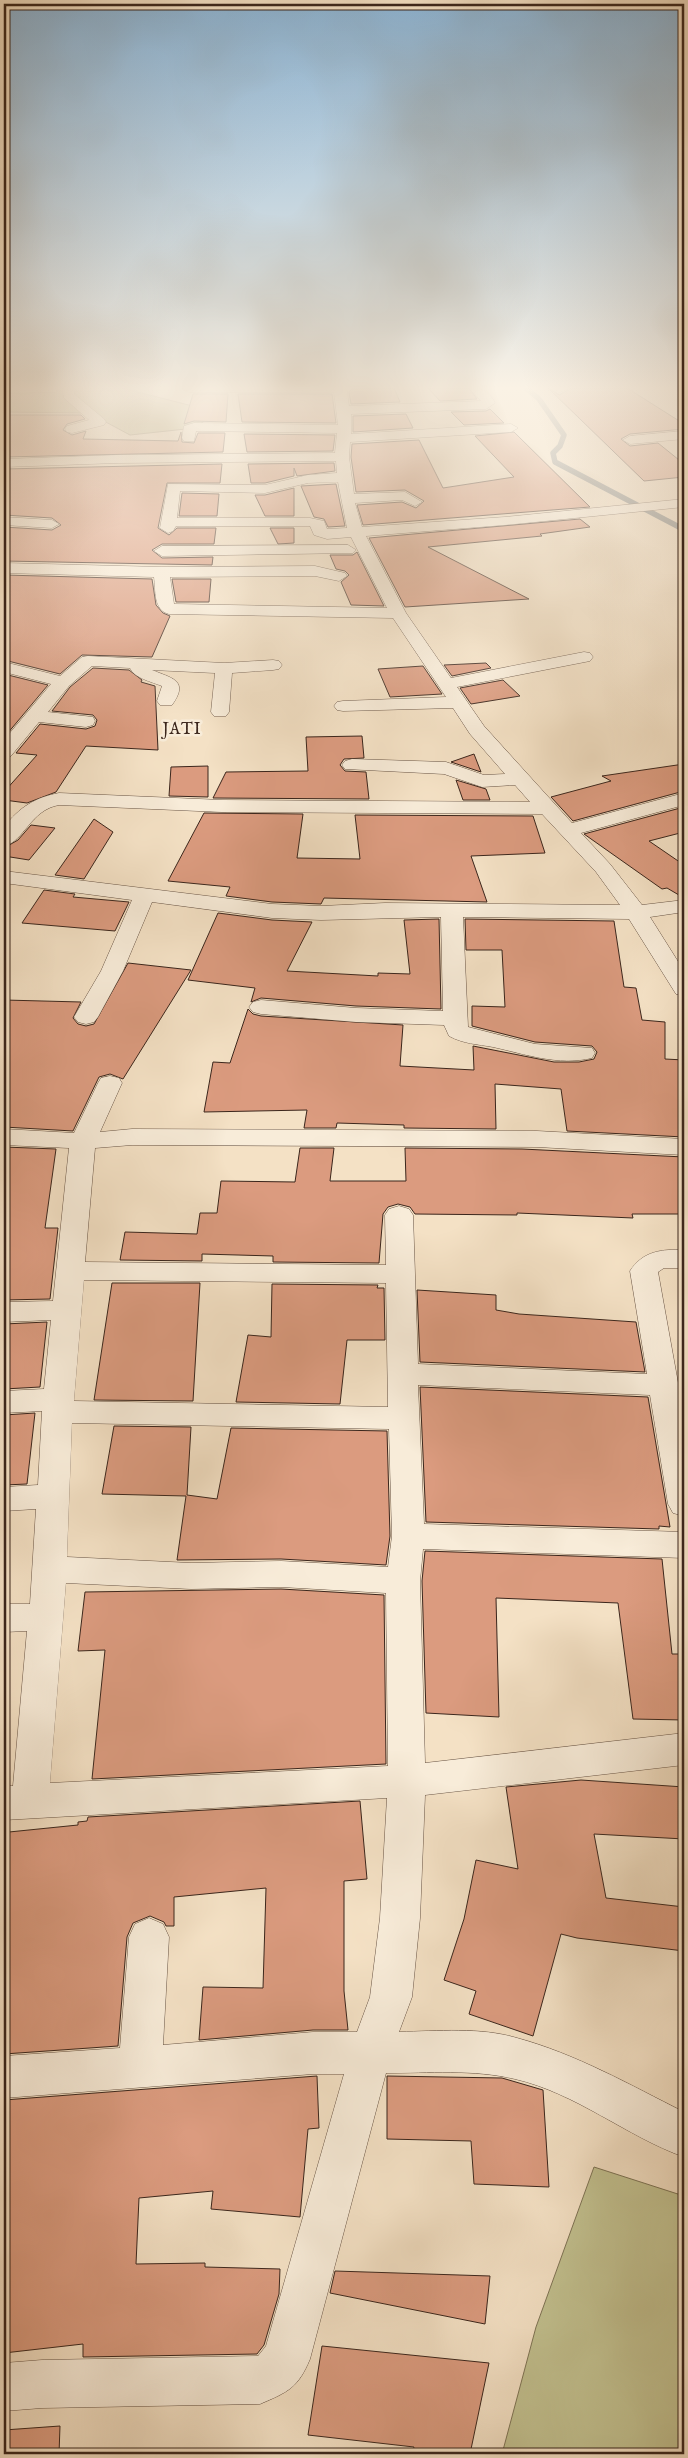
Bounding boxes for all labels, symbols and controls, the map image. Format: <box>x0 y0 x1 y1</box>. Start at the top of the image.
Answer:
district label: JATI <box>160 720 202 740</box>

